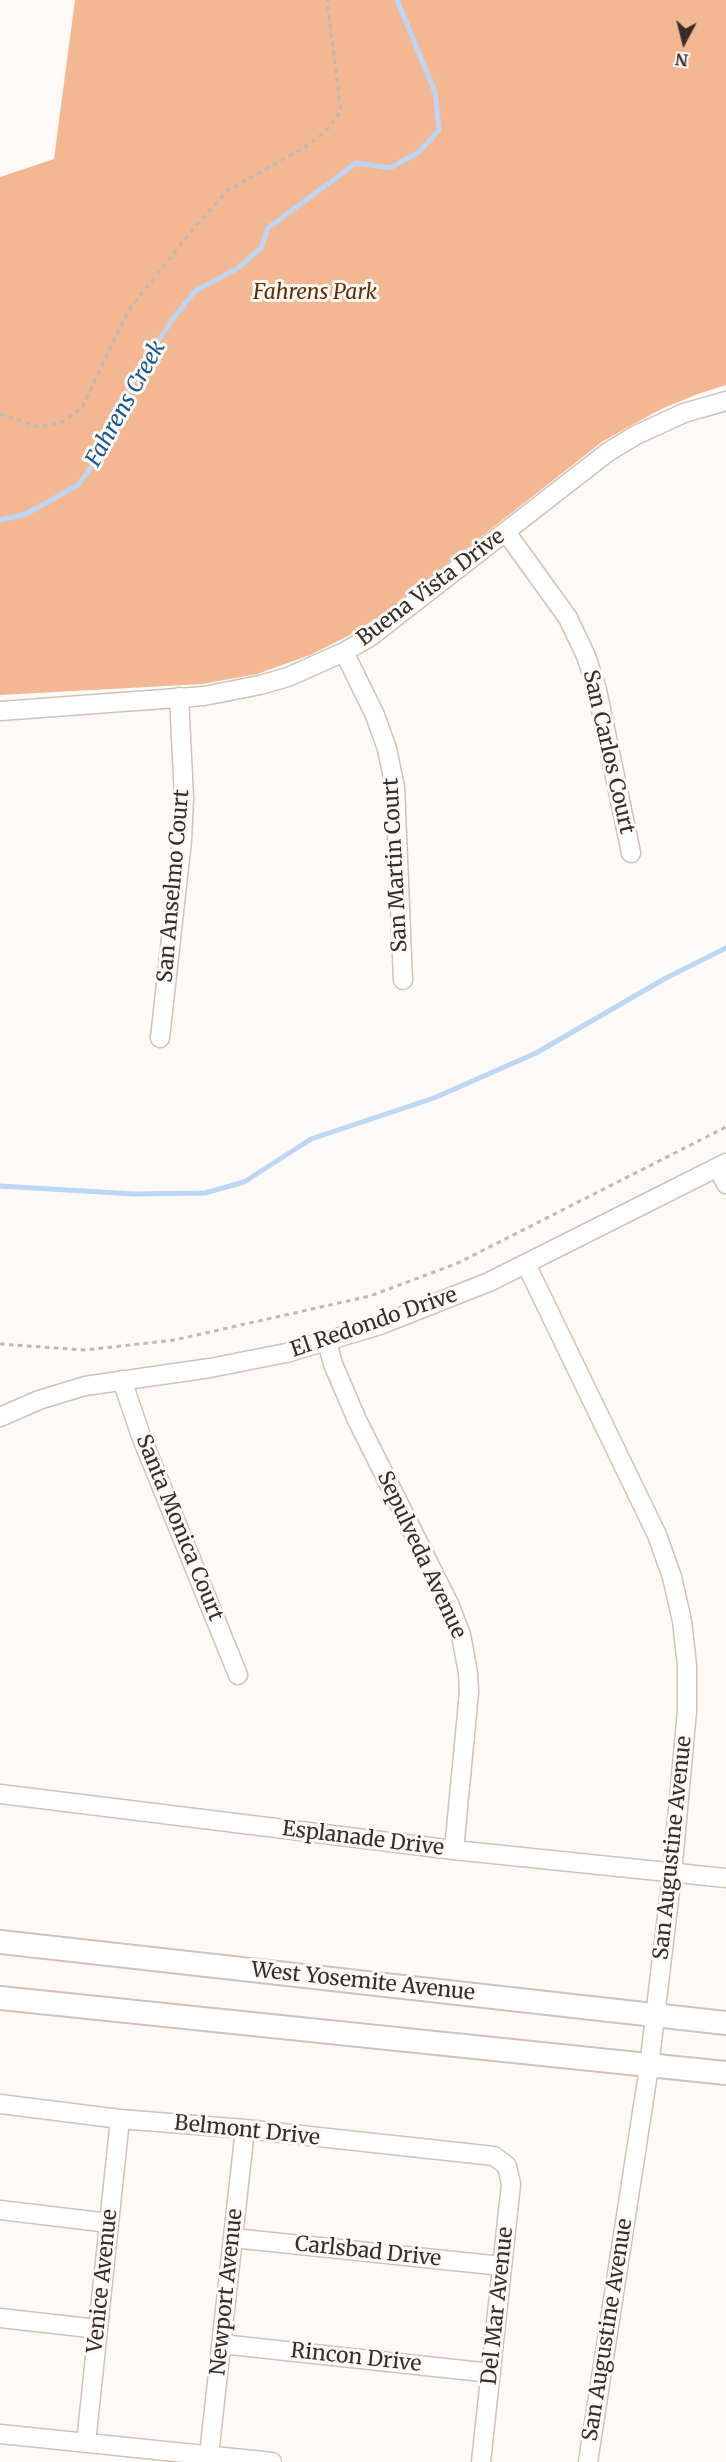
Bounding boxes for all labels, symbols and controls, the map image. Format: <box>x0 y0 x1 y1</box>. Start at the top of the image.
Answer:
north arrow <box>654 12 714 72</box>
text: N <box>674 49 689 71</box>
park label: Fahrens Park <box>253 280 377 306</box>
water label: Fahrens Creek <box>81 337 171 471</box>
street label: Buena Vista Drive <box>352 524 510 652</box>
street label: San Carlos Court <box>577 668 639 836</box>
street label: San Martin Court <box>379 777 413 953</box>
street label: San Anselmo Court <box>153 788 195 984</box>
street label: El Redondo Drive <box>288 1283 460 1363</box>
street label: Santa Monica Court <box>130 1431 228 1625</box>
street label: Sepulveda Avenue <box>371 1467 471 1643</box>
street label: San Augustine Avenue <box>649 1735 697 1961</box>
street label: Esplanade Drive <box>281 1817 445 1861</box>
street label: West Yosemite Avenue <box>250 1958 476 2006</box>
street label: Belmont Drive <box>173 2111 321 2151</box>
street label: Newport Avenue <box>206 2207 248 2377</box>
street label: Venice Avenue <box>83 2208 123 2354</box>
street label: San Augustine Avenue <box>578 2217 638 2443</box>
street label: Del Mar Avenue <box>477 2226 519 2386</box>
street label: Carlsbad Drive <box>294 2232 442 2272</box>
street label: Rincon Drive <box>289 2339 423 2377</box>

